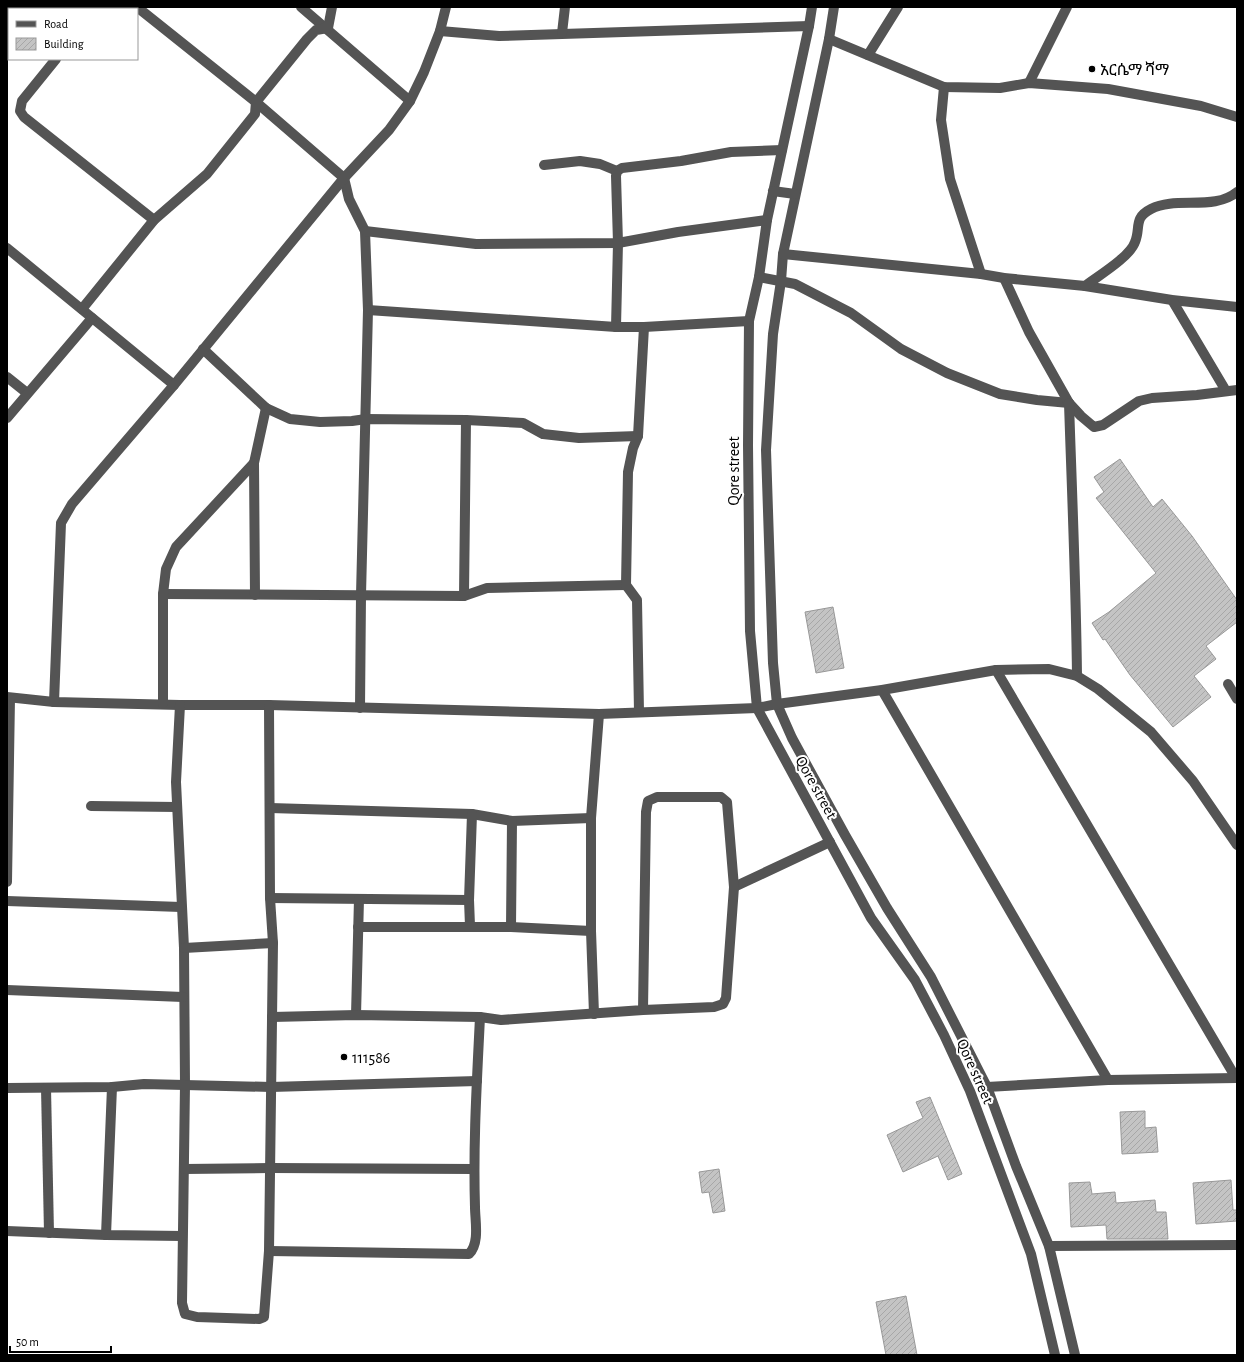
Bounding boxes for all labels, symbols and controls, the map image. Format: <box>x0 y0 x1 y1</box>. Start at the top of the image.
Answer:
legend <box>8 8 138 60</box>
text: Road <box>44 18 68 30</box>
text: Building <box>44 38 84 50</box>
place label: አርሴማ ሻማ <box>1100 61 1169 78</box>
marker: አርሴማ ሻማ <box>1087 64 1097 74</box>
street label: Qore street <box>726 436 743 506</box>
street label: Qore street <box>791 753 840 822</box>
street label: Qore street <box>953 1037 996 1107</box>
place label: 111586 <box>352 1050 390 1066</box>
marker: 111586 <box>339 1052 349 1062</box>
scale bar <box>10 1328 111 1354</box>
text: 50 m <box>16 1336 39 1348</box>

